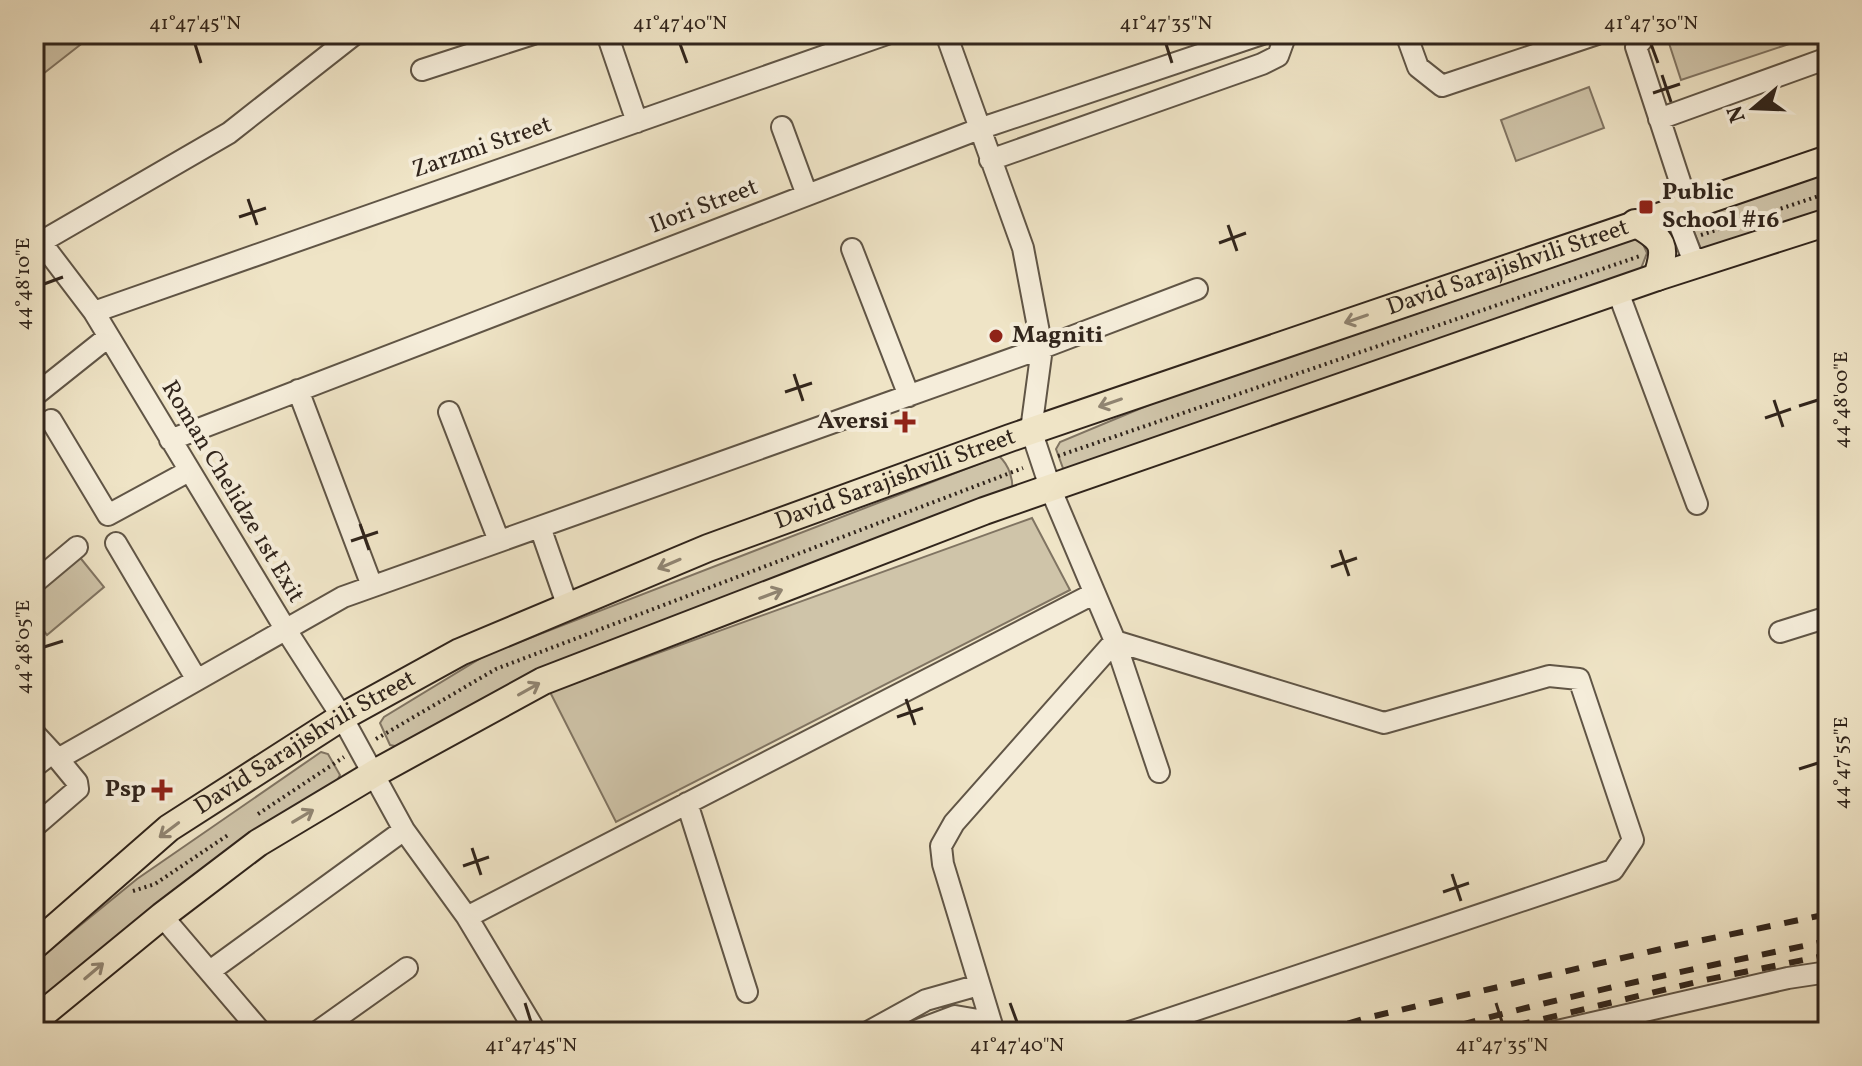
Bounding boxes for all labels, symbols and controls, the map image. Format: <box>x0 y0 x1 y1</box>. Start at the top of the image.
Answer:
text: 41°47'45"N <box>149 10 241 38</box>
text: 41°47'40"N <box>633 10 727 38</box>
text: 41°47'35"N <box>1120 10 1213 38</box>
text: 41°47'30"N <box>1604 10 1698 38</box>
north arrow <box>1714 68 1794 148</box>
text: N <box>1720 101 1755 126</box>
street label: Zarzmi Street <box>408 108 556 188</box>
street label: Ilori Street <box>645 171 763 243</box>
place label: Public School #16 <box>1662 176 1779 238</box>
marker: Public School #16 <box>1637 198 1655 216</box>
street label: David Sarajishvili Street <box>1382 211 1634 325</box>
text: 44°48'10"E <box>10 237 38 331</box>
one-way arrow <box>1344 312 1369 327</box>
place label: Magniti <box>1012 319 1103 353</box>
marker: Magniti <box>987 327 1005 345</box>
text: 44°48'00"E <box>1828 351 1856 449</box>
street label: Roman Chelidze 1st Exit <box>152 374 312 610</box>
one-way arrow <box>1098 397 1123 412</box>
place label: Aversi <box>818 405 889 439</box>
marker: Aversi <box>896 413 914 431</box>
street label: David Sarajishvili Street <box>770 420 1020 539</box>
one-way arrow <box>657 558 682 573</box>
one-way arrow <box>758 586 783 600</box>
text: 44°48'05"E <box>10 600 38 694</box>
street label: David Sarajishvili Street <box>188 662 422 824</box>
one-way arrow <box>517 681 540 697</box>
text: 44°47'55"E <box>1828 717 1856 809</box>
place label: Psp <box>105 773 146 807</box>
marker: Psp <box>153 781 171 799</box>
one-way arrow <box>291 808 314 824</box>
one-way arrow <box>159 821 180 838</box>
one-way arrow <box>83 962 104 980</box>
text: 41°47'45"N <box>485 1032 577 1060</box>
text: 41°47'40"N <box>970 1032 1064 1060</box>
text: 41°47'35"N <box>1456 1032 1549 1060</box>

